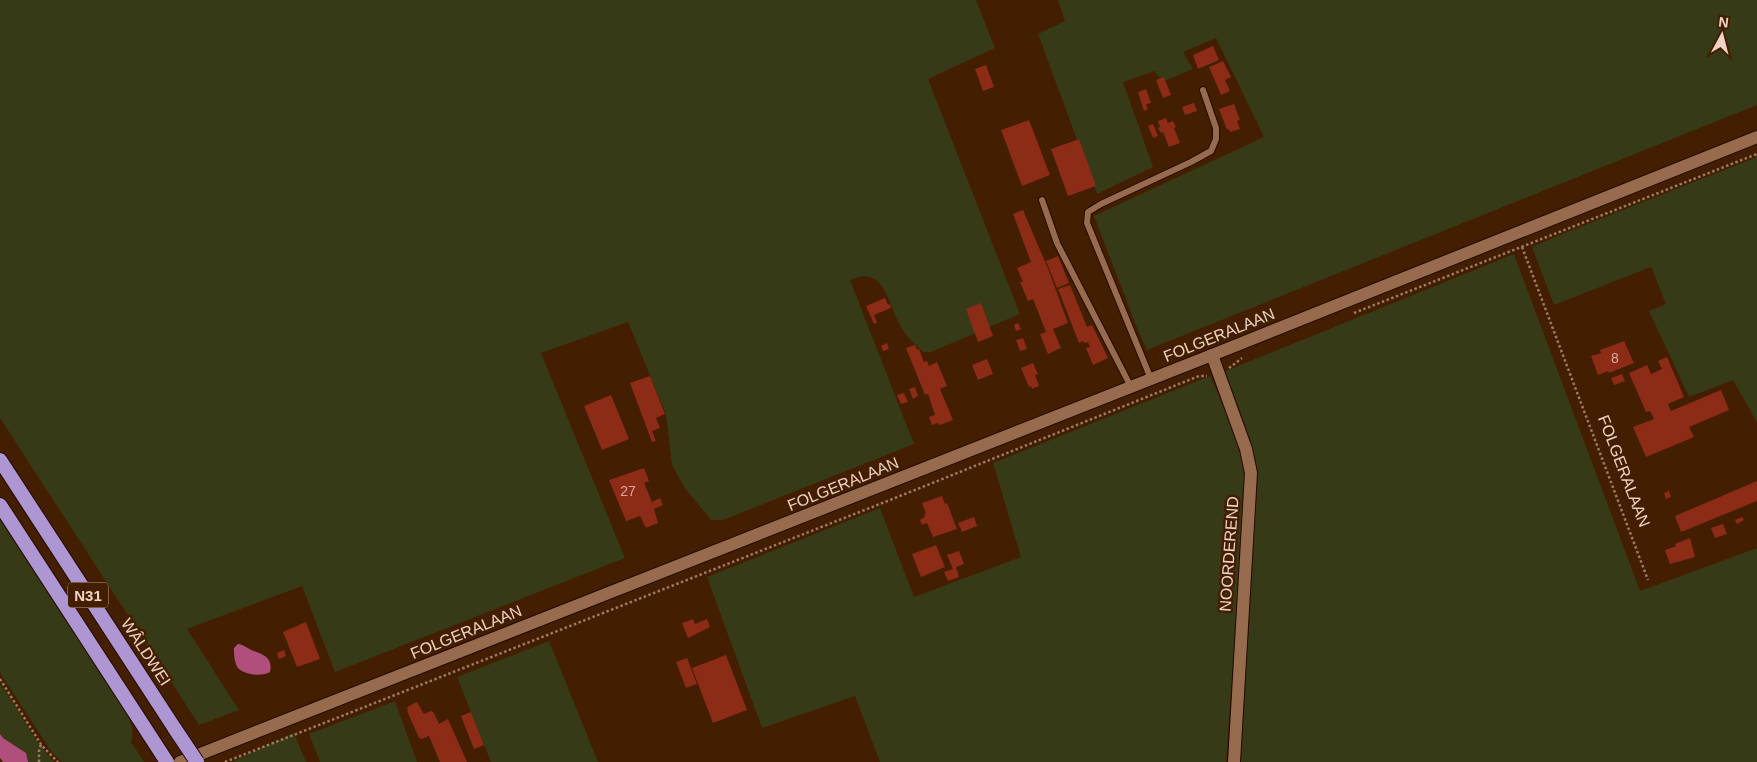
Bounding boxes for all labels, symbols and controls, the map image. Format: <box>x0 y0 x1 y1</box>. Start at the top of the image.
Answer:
north arrow <box>1697 10 1747 60</box>
text: N <box>1718 14 1730 31</box>
street label: FOLGERALAAN <box>1161 305 1277 365</box>
house number: 8 <box>1611 350 1619 366</box>
street label: FOLGERALAAN <box>1595 413 1653 529</box>
street label: FOLGERALAAN <box>785 454 901 514</box>
house number: 27 <box>620 483 636 499</box>
street label: NOORDEREND <box>1216 496 1242 612</box>
road number: N31 <box>68 582 108 608</box>
street label: FOLGERALAAN <box>408 602 524 662</box>
street label: WÂLDWEI <box>118 615 175 689</box>

